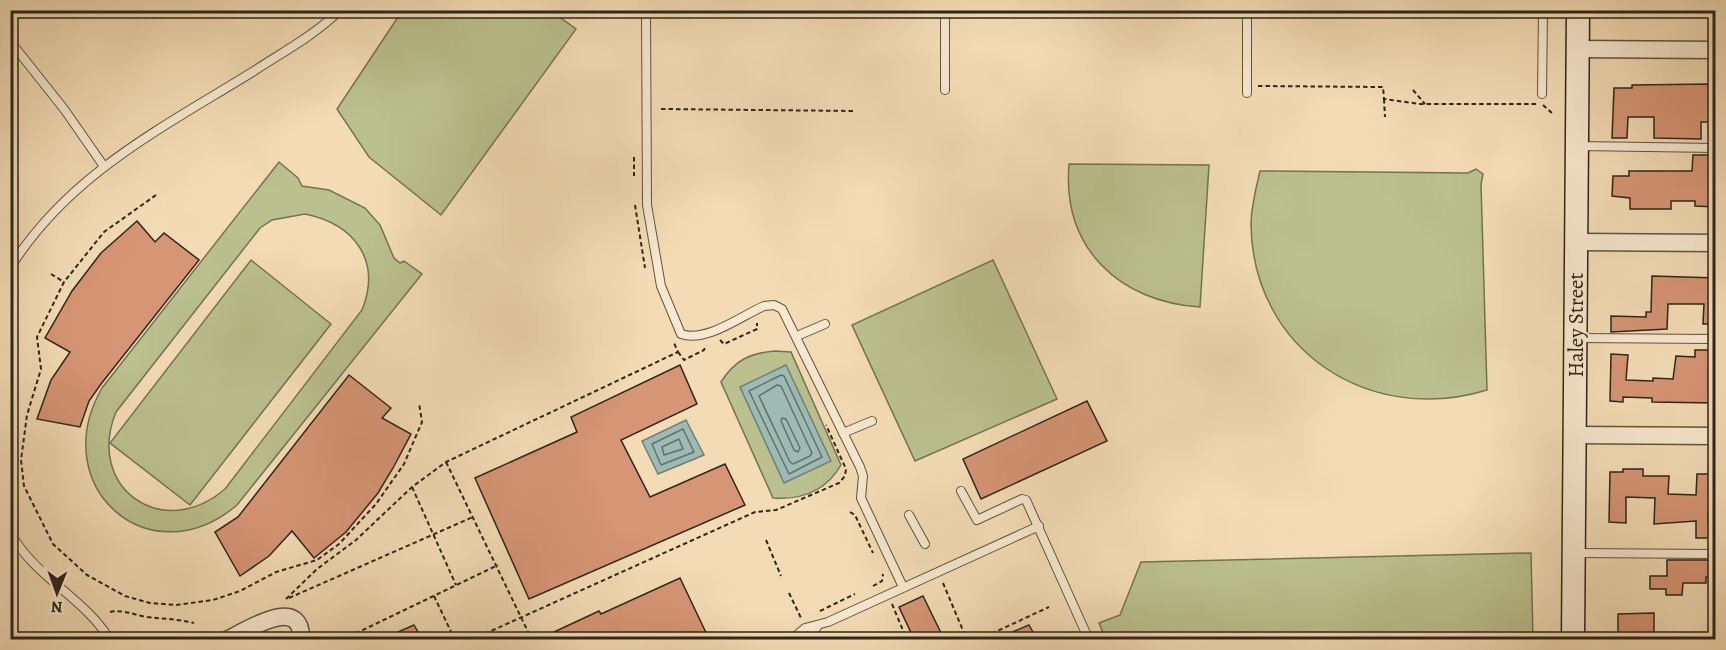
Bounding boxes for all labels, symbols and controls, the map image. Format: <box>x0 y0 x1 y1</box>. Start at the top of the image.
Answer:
street label: Haley Street <box>1562 272 1590 377</box>
north arrow <box>27 563 87 623</box>
text: N <box>50 596 63 618</box>

